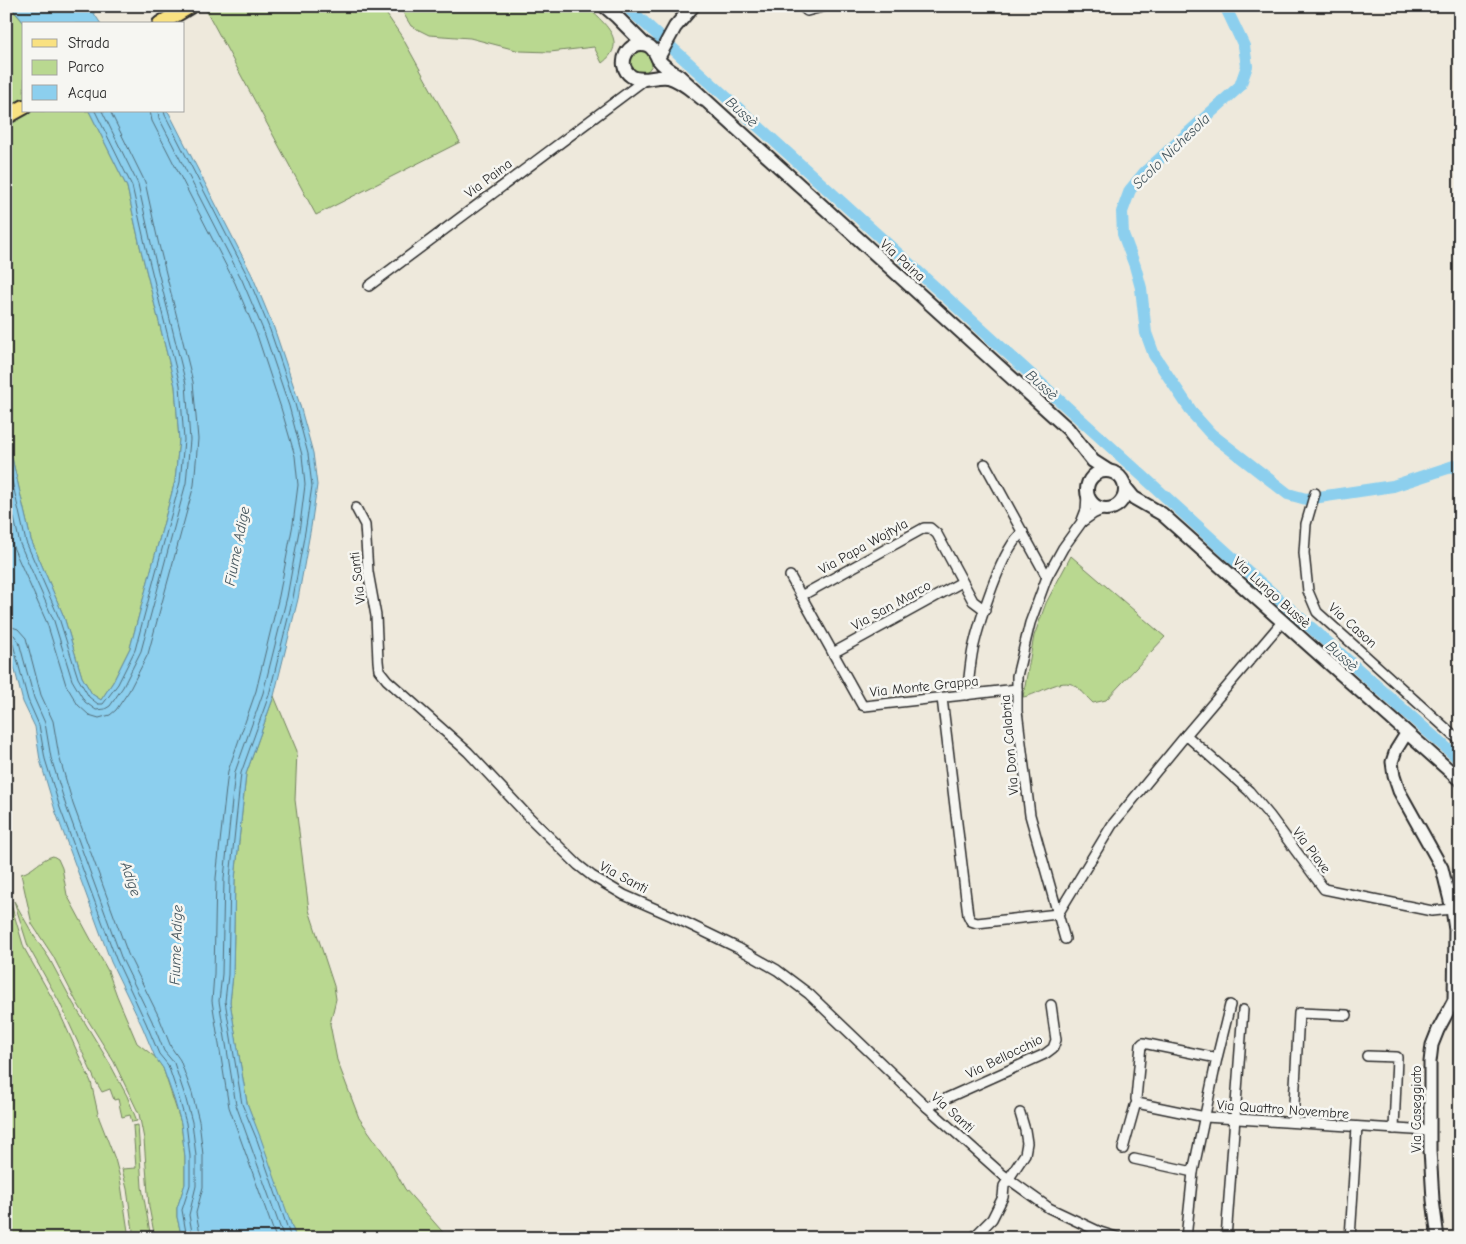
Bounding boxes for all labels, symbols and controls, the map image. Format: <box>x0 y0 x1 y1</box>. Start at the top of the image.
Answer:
legend <box>22 22 185 112</box>
text: Strada <box>68 34 110 52</box>
text: Parco <box>68 58 104 76</box>
text: Acqua <box>68 84 107 102</box>
water label: Bussè <box>722 93 762 131</box>
water label: Scolo Nichesola <box>1128 109 1214 193</box>
street label: Via Paina <box>461 155 515 202</box>
street label: Via Paina <box>876 236 929 285</box>
water label: Bussè <box>1022 366 1062 404</box>
water label: Fiume Adige <box>220 504 254 587</box>
street label: Via Papa Wojtyla <box>816 515 911 578</box>
street label: Via Santi <box>346 551 369 605</box>
street label: Via Lungo Bussè <box>1229 553 1314 632</box>
street label: Via San Marco <box>849 577 934 634</box>
street label: Via Cason <box>1325 599 1380 652</box>
water label: Bussè <box>1322 637 1362 675</box>
street label: Via Monte Grappa <box>869 672 979 701</box>
street label: Via Don Calabria <box>997 694 1022 796</box>
street label: Via Piave <box>1289 824 1334 877</box>
water label: Adige <box>116 858 145 899</box>
street label: Via Santi <box>597 858 651 897</box>
water label: Fiume Adige <box>166 904 186 985</box>
street label: Via Bellocchio <box>963 1031 1045 1082</box>
street label: Via Caseggiato <box>1408 1065 1425 1153</box>
street label: Via Santi <box>927 1089 978 1136</box>
street label: Via Quattro Novembre <box>1216 1096 1350 1123</box>

